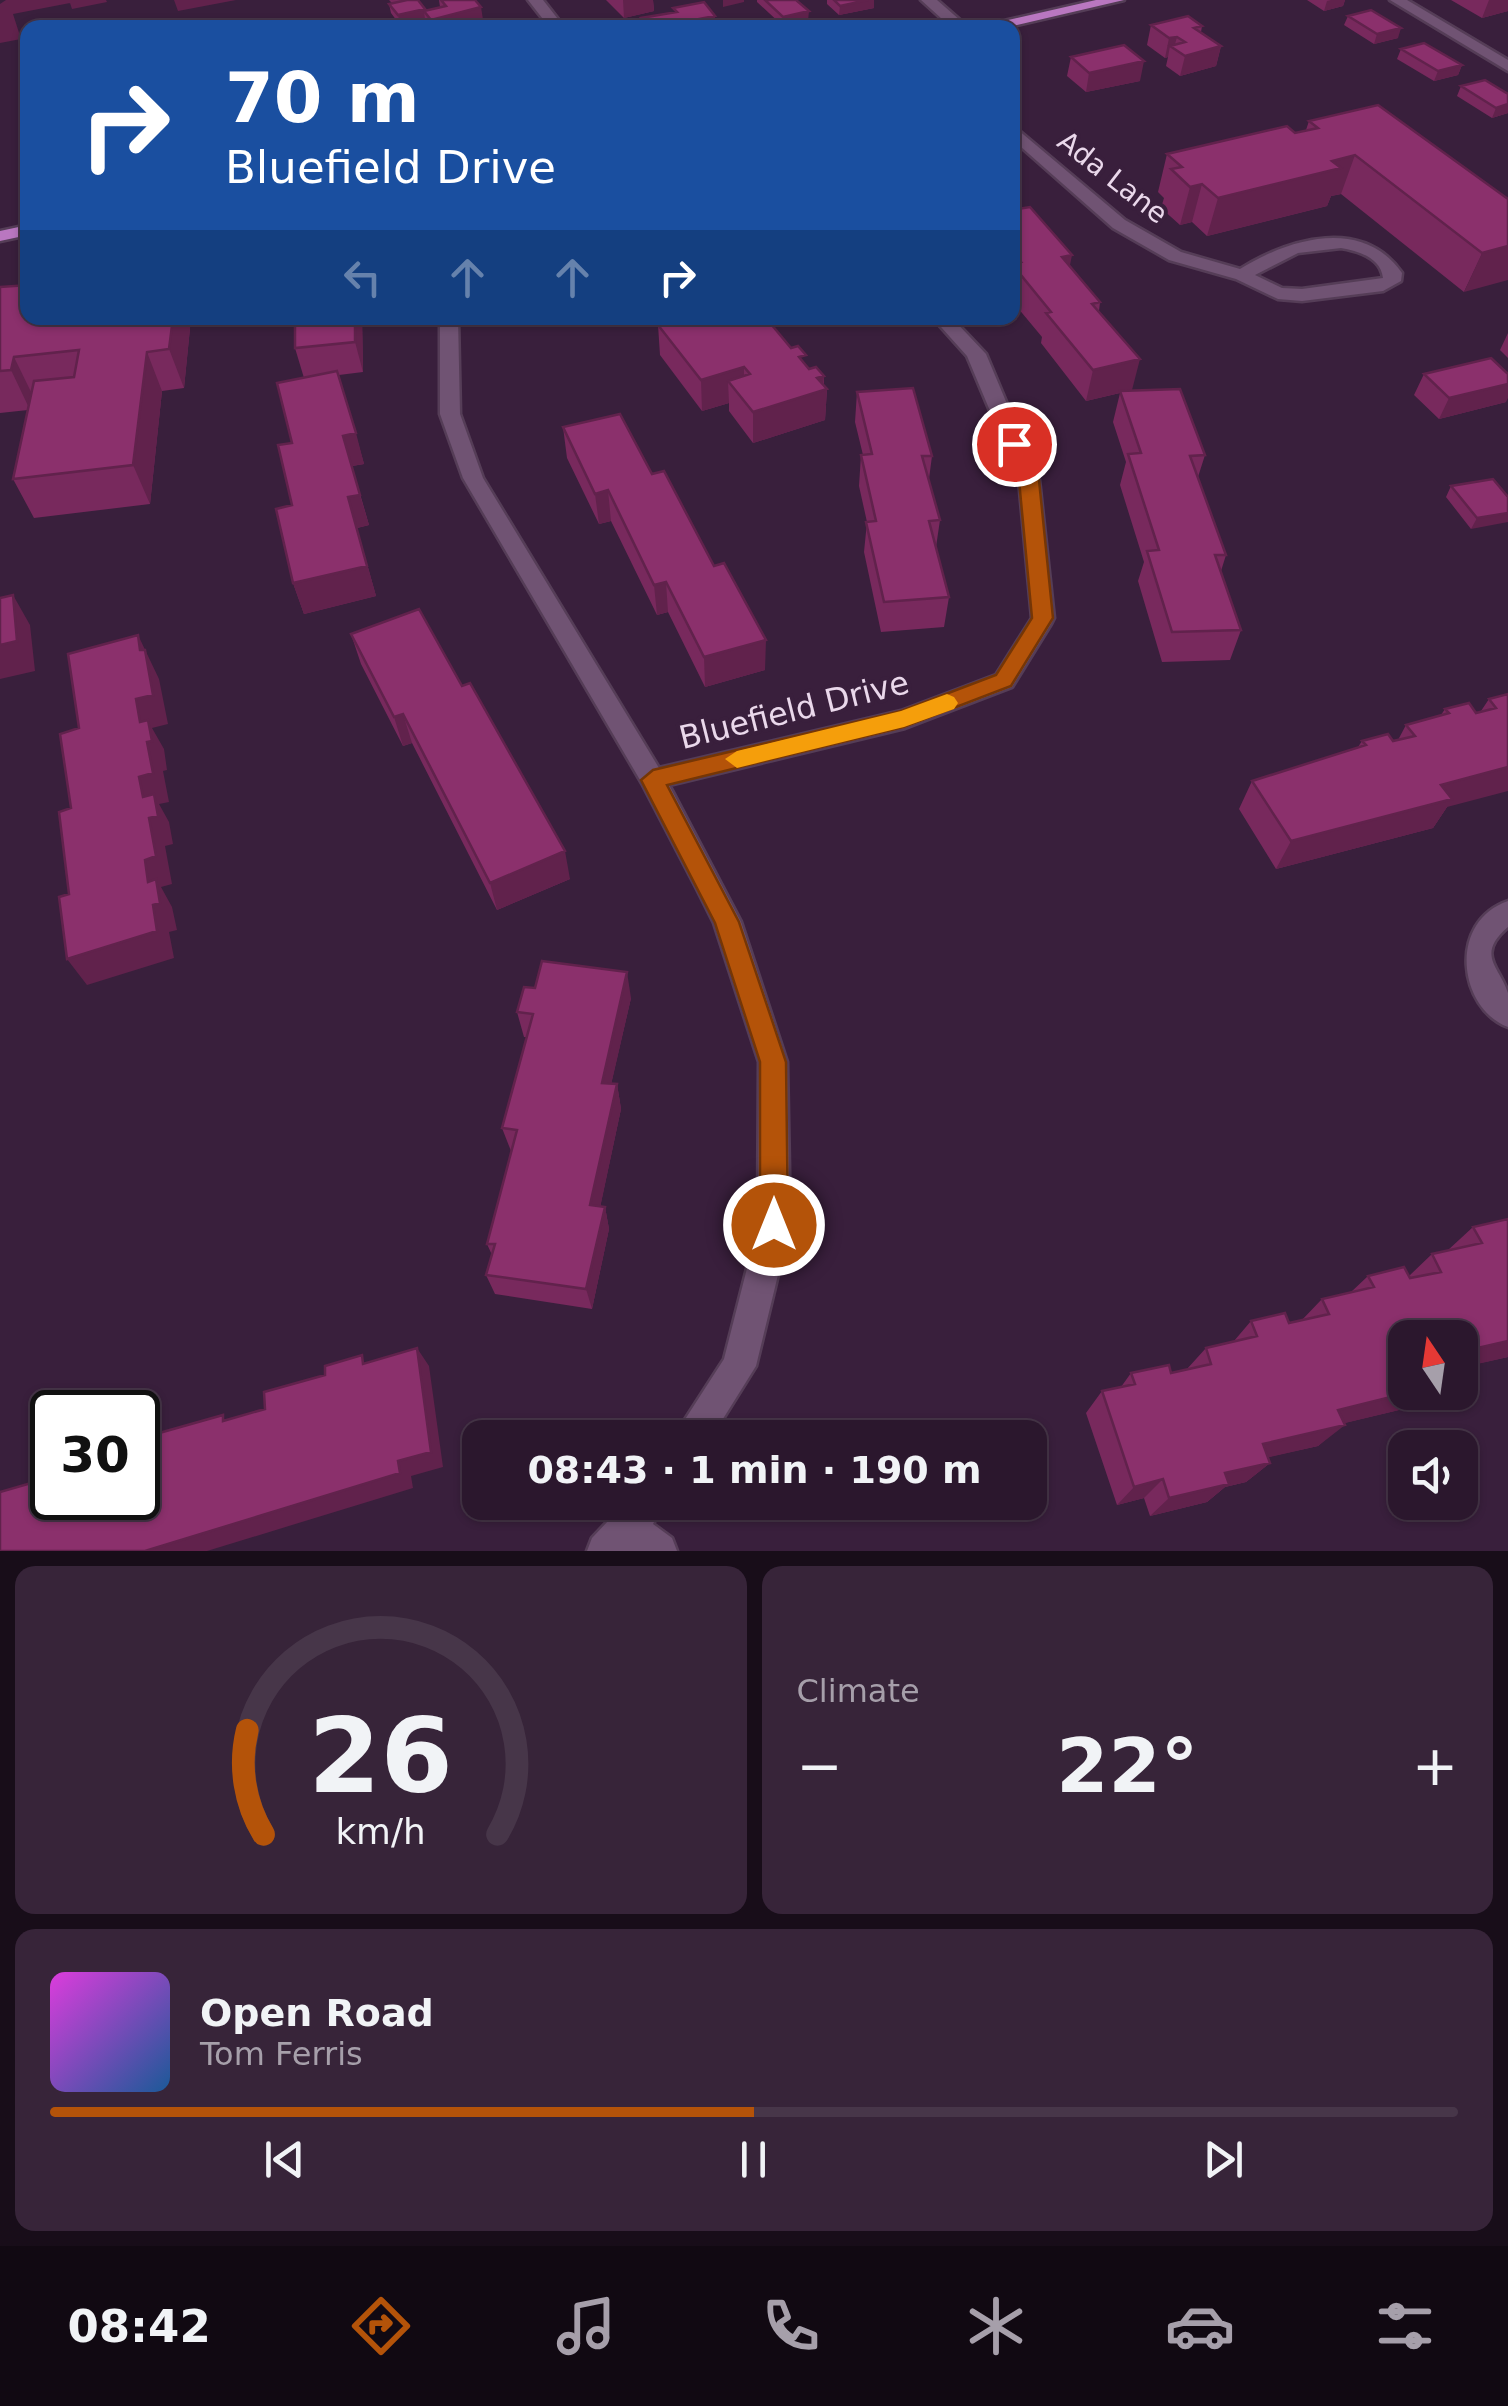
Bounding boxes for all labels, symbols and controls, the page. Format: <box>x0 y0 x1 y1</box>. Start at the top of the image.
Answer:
text: 70 m <box>225 57 420 139</box>
icon: right <box>60 60 190 190</box>
street label: Ada Lane <box>1051 124 1174 230</box>
text: Bluefield Drive <box>225 141 556 194</box>
icon: left <box>335 250 390 305</box>
icon: ahead <box>440 250 495 305</box>
icon: ahead <box>545 250 600 305</box>
icon: right <box>650 250 705 305</box>
pin <box>972 402 1057 487</box>
icon: arrive <box>987 417 1042 472</box>
street label: Bluefield Drive <box>675 663 913 757</box>
position arrow <box>722 1173 826 1277</box>
north arrow <box>1388 1320 1478 1410</box>
map controls <box>1388 1320 1478 1520</box>
speed limit sign: 30 <box>30 1390 160 1520</box>
button: sound <box>1388 1430 1478 1520</box>
text: 08:43 · 1 min · 190 m <box>527 1448 982 1492</box>
text: Climate <box>797 1672 920 1710</box>
text: 26 <box>308 1695 453 1817</box>
text: 22° <box>1056 1722 1198 1810</box>
text: − <box>797 1734 843 1798</box>
text: + <box>1412 1734 1458 1798</box>
text: km/h <box>336 1811 426 1852</box>
text: Open Road <box>200 1991 434 2035</box>
text: Tom Ferris <box>200 2035 363 2073</box>
icon: previous <box>257 2132 312 2187</box>
icon: pause <box>726 2132 781 2187</box>
icon: next <box>1196 2132 1251 2187</box>
icon: directions <box>346 2291 416 2361</box>
icon: music <box>551 2291 621 2361</box>
icon: phone <box>756 2291 826 2361</box>
icon: climate <box>961 2291 1031 2361</box>
icon: car <box>1165 2291 1235 2361</box>
icon: filters <box>1370 2291 1440 2361</box>
text: 08:42 <box>67 2300 211 2353</box>

